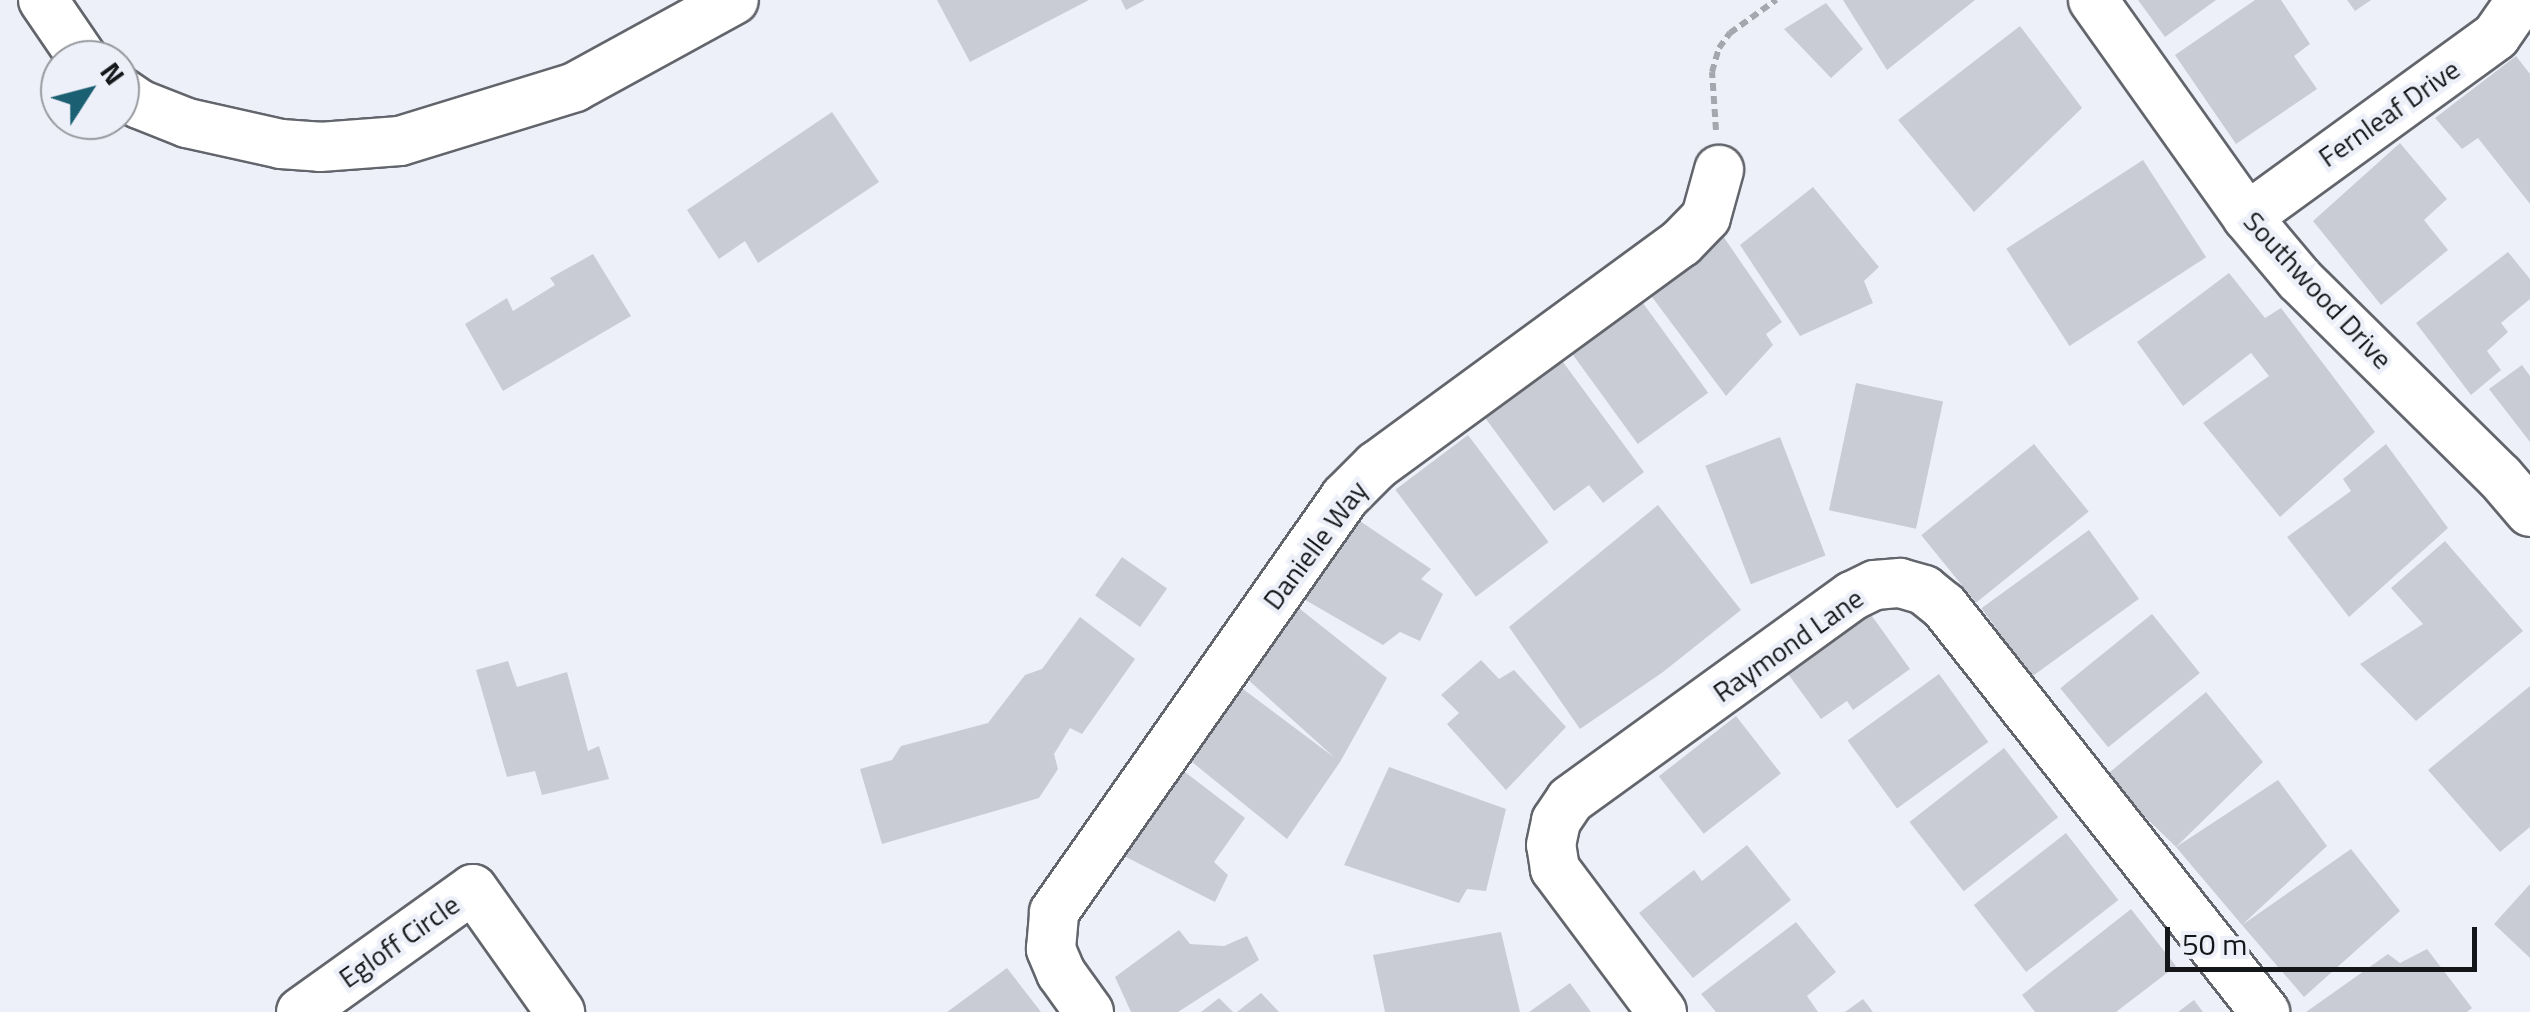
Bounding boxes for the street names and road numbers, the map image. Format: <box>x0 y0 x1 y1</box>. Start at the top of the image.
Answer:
street label: Fernleaf Drive <box>2312 52 2466 174</box>
street label: Southwood Drive <box>2237 204 2399 376</box>
street label: Danielle Way <box>1256 474 1374 616</box>
street label: Raymond Lane <box>1706 581 1870 709</box>
street label: Egloff Circle <box>332 887 466 995</box>

